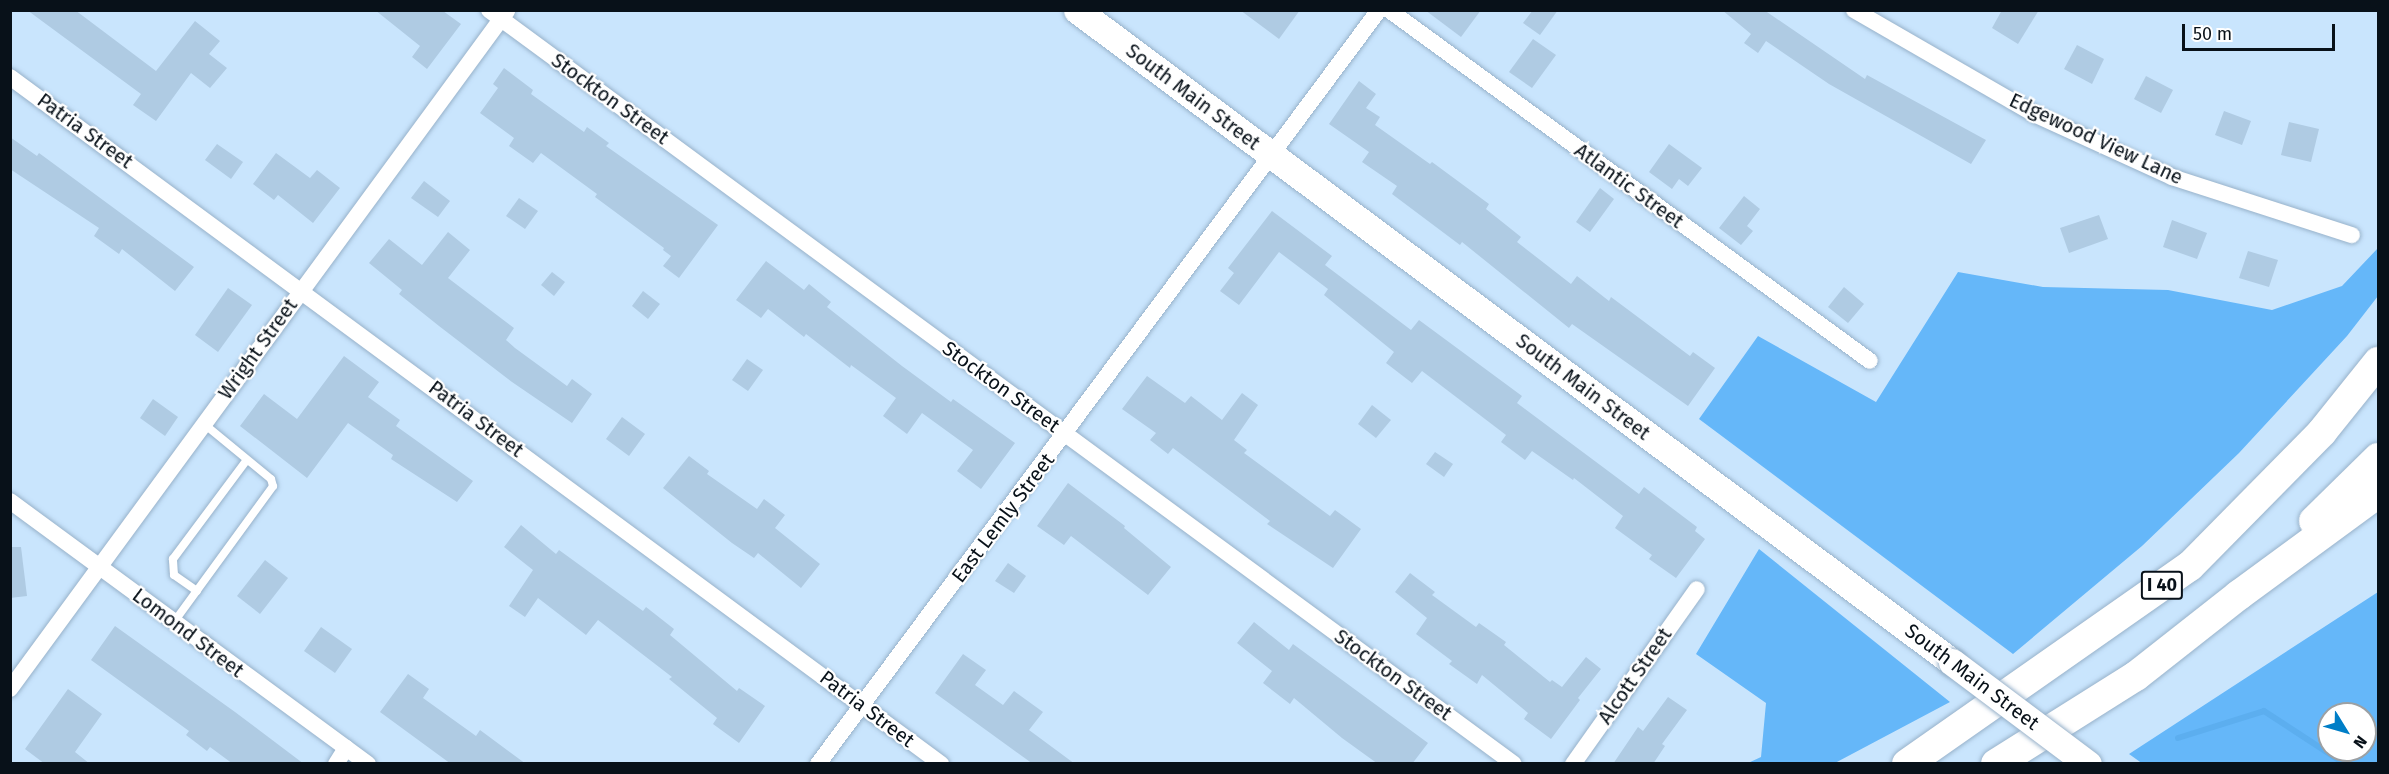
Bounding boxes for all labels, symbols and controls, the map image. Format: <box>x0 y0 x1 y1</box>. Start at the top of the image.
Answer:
scale bar <box>2185 12 2338 50</box>
text: 50 m <box>2193 23 2232 45</box>
street label: South Main Street <box>1121 39 1265 155</box>
street label: Stockton Street <box>547 48 673 150</box>
street label: Patria Street <box>32 88 138 174</box>
street label: Edgewood View Lane <box>2005 88 2187 190</box>
street label: Atlantic Street <box>1570 138 1688 234</box>
street label: Wright Street <box>213 294 303 404</box>
street label: South Main Street <box>1511 329 1655 445</box>
street label: Stockton Street <box>938 336 1064 438</box>
street label: Patria Street <box>424 376 528 462</box>
street label: East Lemly Street <box>947 449 1059 587</box>
road number: I 40 <box>2140 570 2184 600</box>
street label: Lomond Street <box>128 583 248 683</box>
street label: South Main Street <box>1900 619 2044 735</box>
street label: Alcott Street <box>1593 623 1677 729</box>
street label: Stockton Street <box>1330 624 1456 726</box>
street label: Patria Street <box>815 666 919 752</box>
north arrow <box>2317 702 2377 762</box>
text: N <box>2349 732 2371 752</box>

